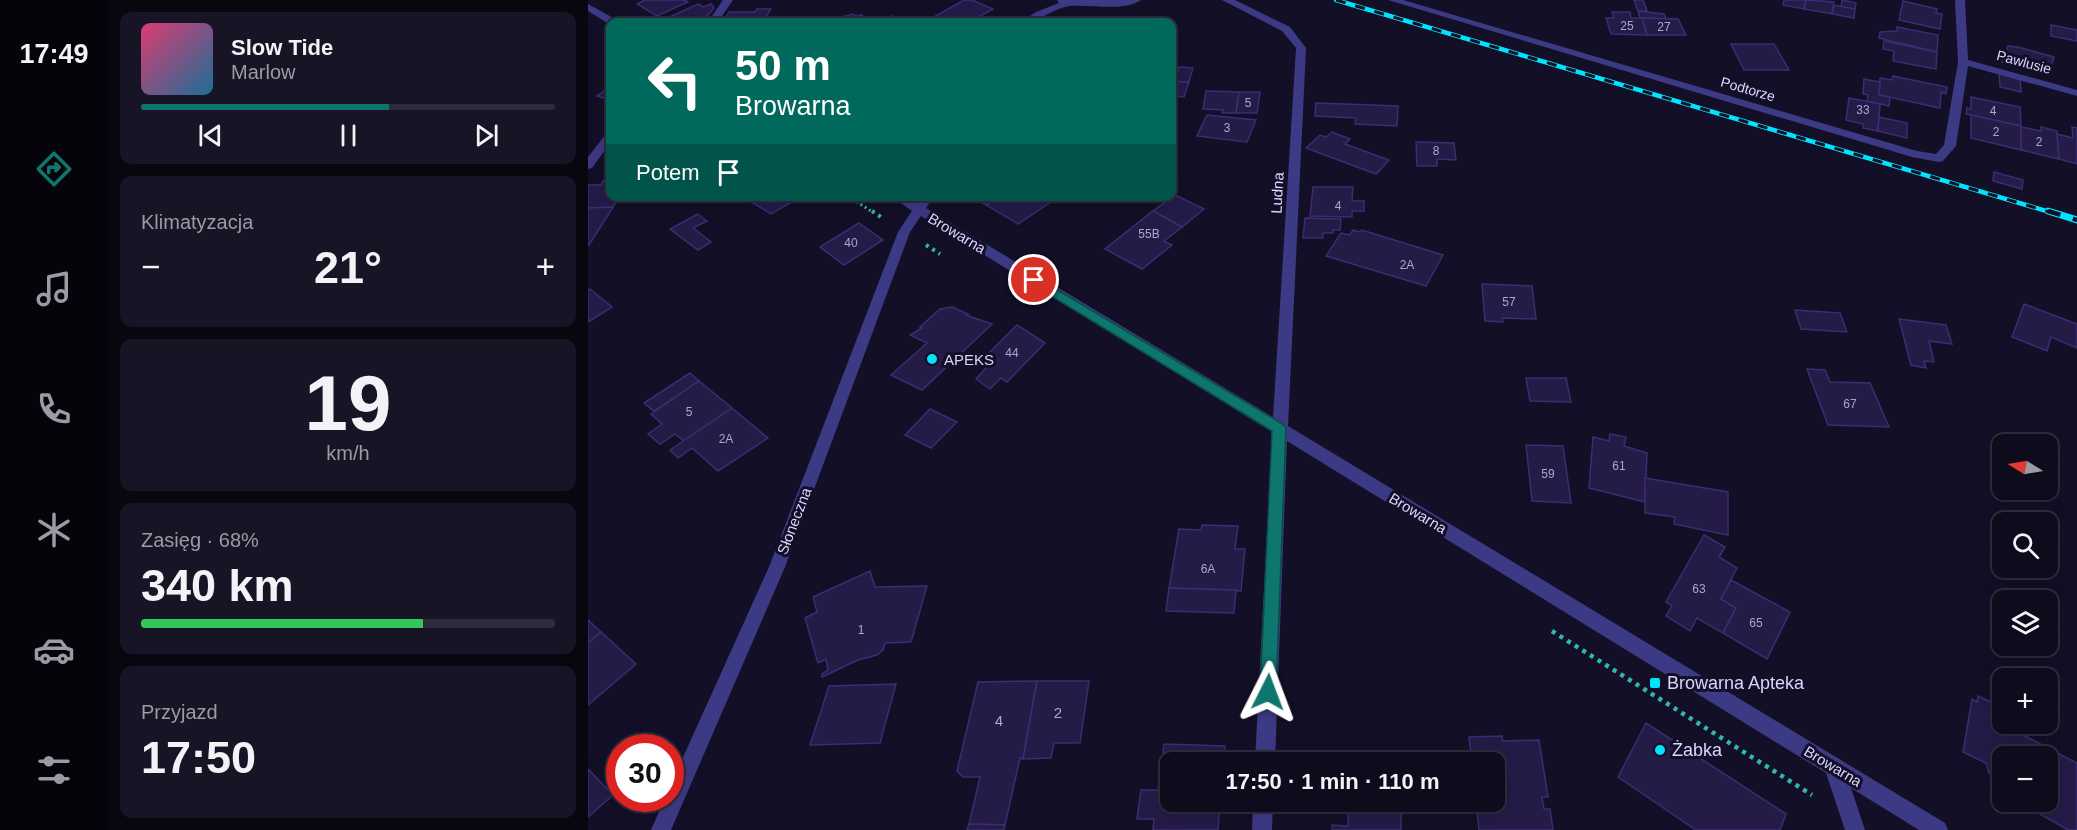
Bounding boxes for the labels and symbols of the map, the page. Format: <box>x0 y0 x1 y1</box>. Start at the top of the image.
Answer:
house number: 25 <box>1620 19 1634 33</box>
house number: 27 <box>1657 20 1671 34</box>
street label: Pawlusie <box>1995 47 2053 77</box>
street label: Podtorze <box>1719 74 1777 104</box>
house number: 5 <box>1245 96 1252 110</box>
house number: 33 <box>1856 103 1870 117</box>
house number: 4 <box>1990 104 1997 118</box>
house number: 3 <box>1224 121 1231 135</box>
house number: 2 <box>1993 125 2000 139</box>
house number: 2 <box>2036 135 2043 149</box>
house number: 8 <box>1433 144 1440 158</box>
street label: Ludna <box>1267 171 1287 214</box>
house number: 4 <box>1335 199 1342 213</box>
street label: Browarna <box>925 209 989 257</box>
house number: 55B <box>1138 227 1160 241</box>
house number: 40 <box>844 236 858 250</box>
pin <box>1008 254 1059 305</box>
house number: 2A <box>1400 258 1414 272</box>
house number: 57 <box>1502 295 1516 309</box>
house number: 44 <box>1005 346 1019 360</box>
place label: APEKS <box>944 351 994 368</box>
marker: APEKS <box>925 352 939 366</box>
house number: 67 <box>1843 397 1857 411</box>
house number: 5 <box>686 405 693 419</box>
house number: 2A <box>719 432 733 446</box>
north arrow <box>1992 434 2058 500</box>
house number: 61 <box>1612 459 1626 473</box>
house number: 59 <box>1541 467 1555 481</box>
street label: Słoneczna <box>774 485 815 557</box>
street label: Browarna <box>1386 489 1450 537</box>
house number: 6A <box>1201 562 1215 576</box>
house number: 63 <box>1692 582 1706 596</box>
house number: 65 <box>1749 616 1763 630</box>
house number: 1 <box>858 623 865 637</box>
position arrow <box>1236 660 1300 724</box>
place label: Browarna Apteka <box>1667 673 1805 693</box>
marker: Browarna Apteka <box>1648 676 1662 690</box>
house number: 2 <box>1054 704 1062 721</box>
house number: 4 <box>995 712 1003 729</box>
speed limit sign: 30 <box>606 734 684 812</box>
place label: Żabka <box>1672 740 1723 760</box>
street label: Browarna <box>1801 742 1865 790</box>
marker: Żabka <box>1653 743 1667 757</box>

